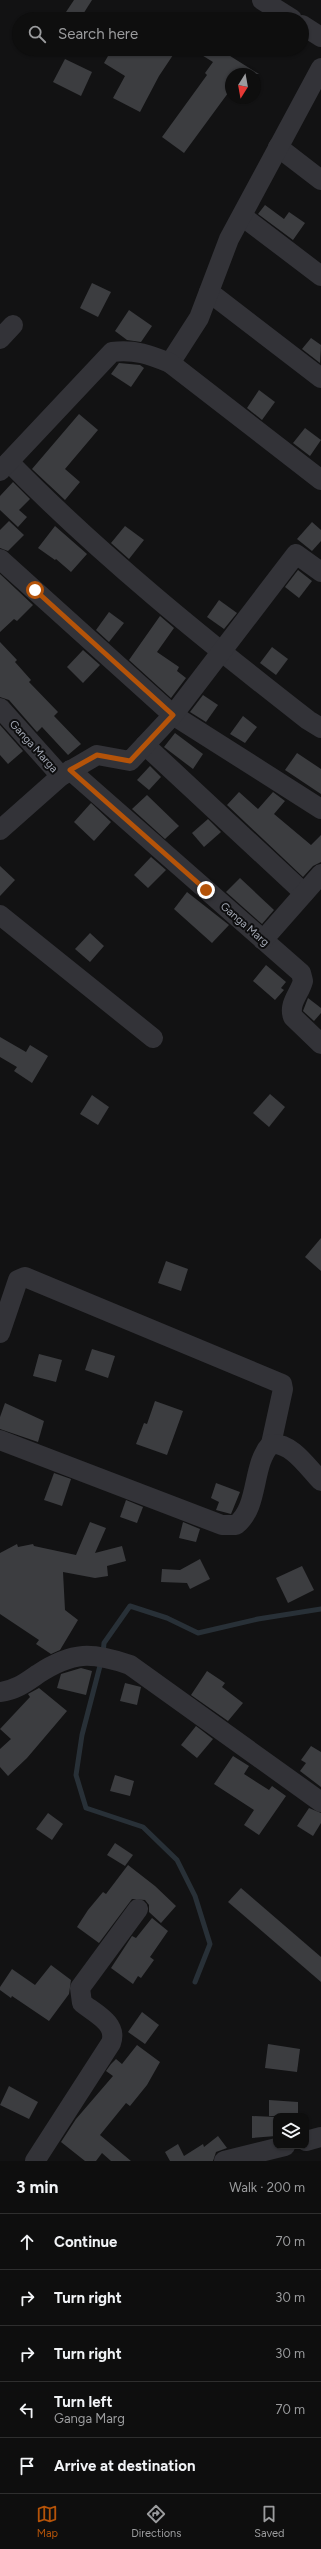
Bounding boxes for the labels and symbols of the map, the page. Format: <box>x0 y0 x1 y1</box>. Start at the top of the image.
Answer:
north arrow <box>225 68 261 104</box>
route start <box>26 581 44 599</box>
street label: Ganga Marga <box>7 718 60 775</box>
route end <box>197 881 215 899</box>
street label: Ganga Marg <box>218 900 272 949</box>

